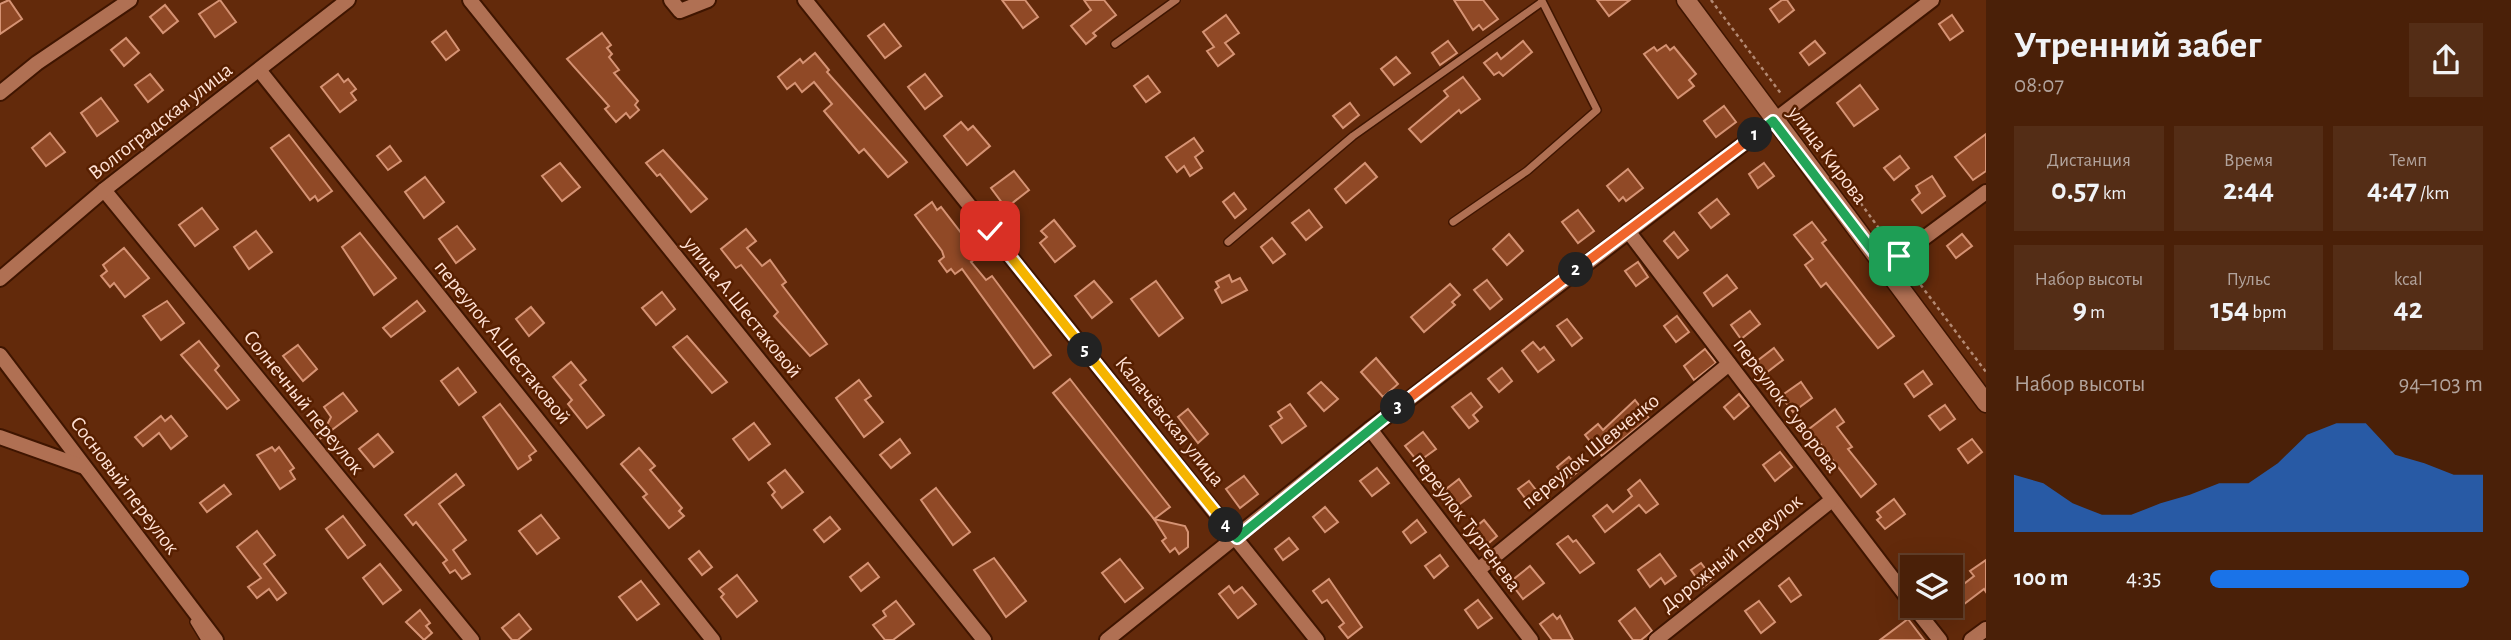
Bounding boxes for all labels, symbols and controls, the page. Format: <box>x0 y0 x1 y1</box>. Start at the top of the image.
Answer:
button: share <box>2409 23 2483 97</box>
text: Утренний забег <box>2014 27 2261 65</box>
street label: Волгоградская улица <box>84 59 237 184</box>
text: 08:07 <box>2014 74 2064 97</box>
street label: улица Кирова <box>1784 102 1871 208</box>
pin: 1 <box>1738 118 1772 152</box>
text: 1 <box>1751 125 1758 144</box>
text: Дистанция <box>2047 151 2131 170</box>
text: Время <box>2224 151 2273 170</box>
text: Темп <box>2389 151 2427 170</box>
text: 0.57 <box>2051 175 2100 205</box>
text: 2:44 <box>2223 175 2274 205</box>
text: 4:47 <box>2367 175 2417 205</box>
text: km <box>2100 184 2127 203</box>
text: /km <box>2417 184 2449 203</box>
pin <box>960 201 1020 261</box>
icon: check <box>971 212 1009 250</box>
pin <box>1869 226 1929 286</box>
street label: улица А.Шестаковой <box>679 232 806 382</box>
icon: arrive <box>1880 237 1918 275</box>
pin: 2 <box>1558 252 1594 288</box>
street label: переулок А.Шестаковой <box>430 257 575 428</box>
text: 2 <box>1571 260 1580 279</box>
text: Набор высоты <box>2035 270 2143 289</box>
text: Пульс <box>2226 270 2271 289</box>
text: kcal <box>2394 270 2423 289</box>
text: 9 <box>2072 294 2087 324</box>
text: 154 <box>2210 294 2249 324</box>
text: 42 <box>2394 294 2423 324</box>
text: m <box>2087 303 2105 322</box>
text: bpm <box>2249 303 2287 322</box>
street label: Солнечный переулок <box>239 326 368 479</box>
pin: 5 <box>1068 332 1102 368</box>
street label: переулок Суворова <box>1729 334 1844 477</box>
text: 5 <box>1080 340 1089 359</box>
street label: Калачёвская улица <box>1111 352 1228 490</box>
text: Набор высоты <box>2014 373 2146 396</box>
text: 94–103 m <box>2398 373 2483 396</box>
pin: 3 <box>1380 390 1416 424</box>
street label: переулок Шевченко <box>1517 390 1663 513</box>
text: 3 <box>1393 397 1402 416</box>
street label: Сосновый переулок <box>66 412 183 558</box>
street label: переулок Тургенева <box>1408 449 1525 596</box>
street label: Дорожный переулок <box>1657 490 1806 617</box>
pin: 4 <box>1208 508 1244 542</box>
text: 4 <box>1221 515 1230 534</box>
map controls <box>1900 555 1963 618</box>
button: layers <box>1900 555 1963 618</box>
text: 100 m <box>2014 567 2068 590</box>
text: 4:35 <box>2126 567 2161 590</box>

